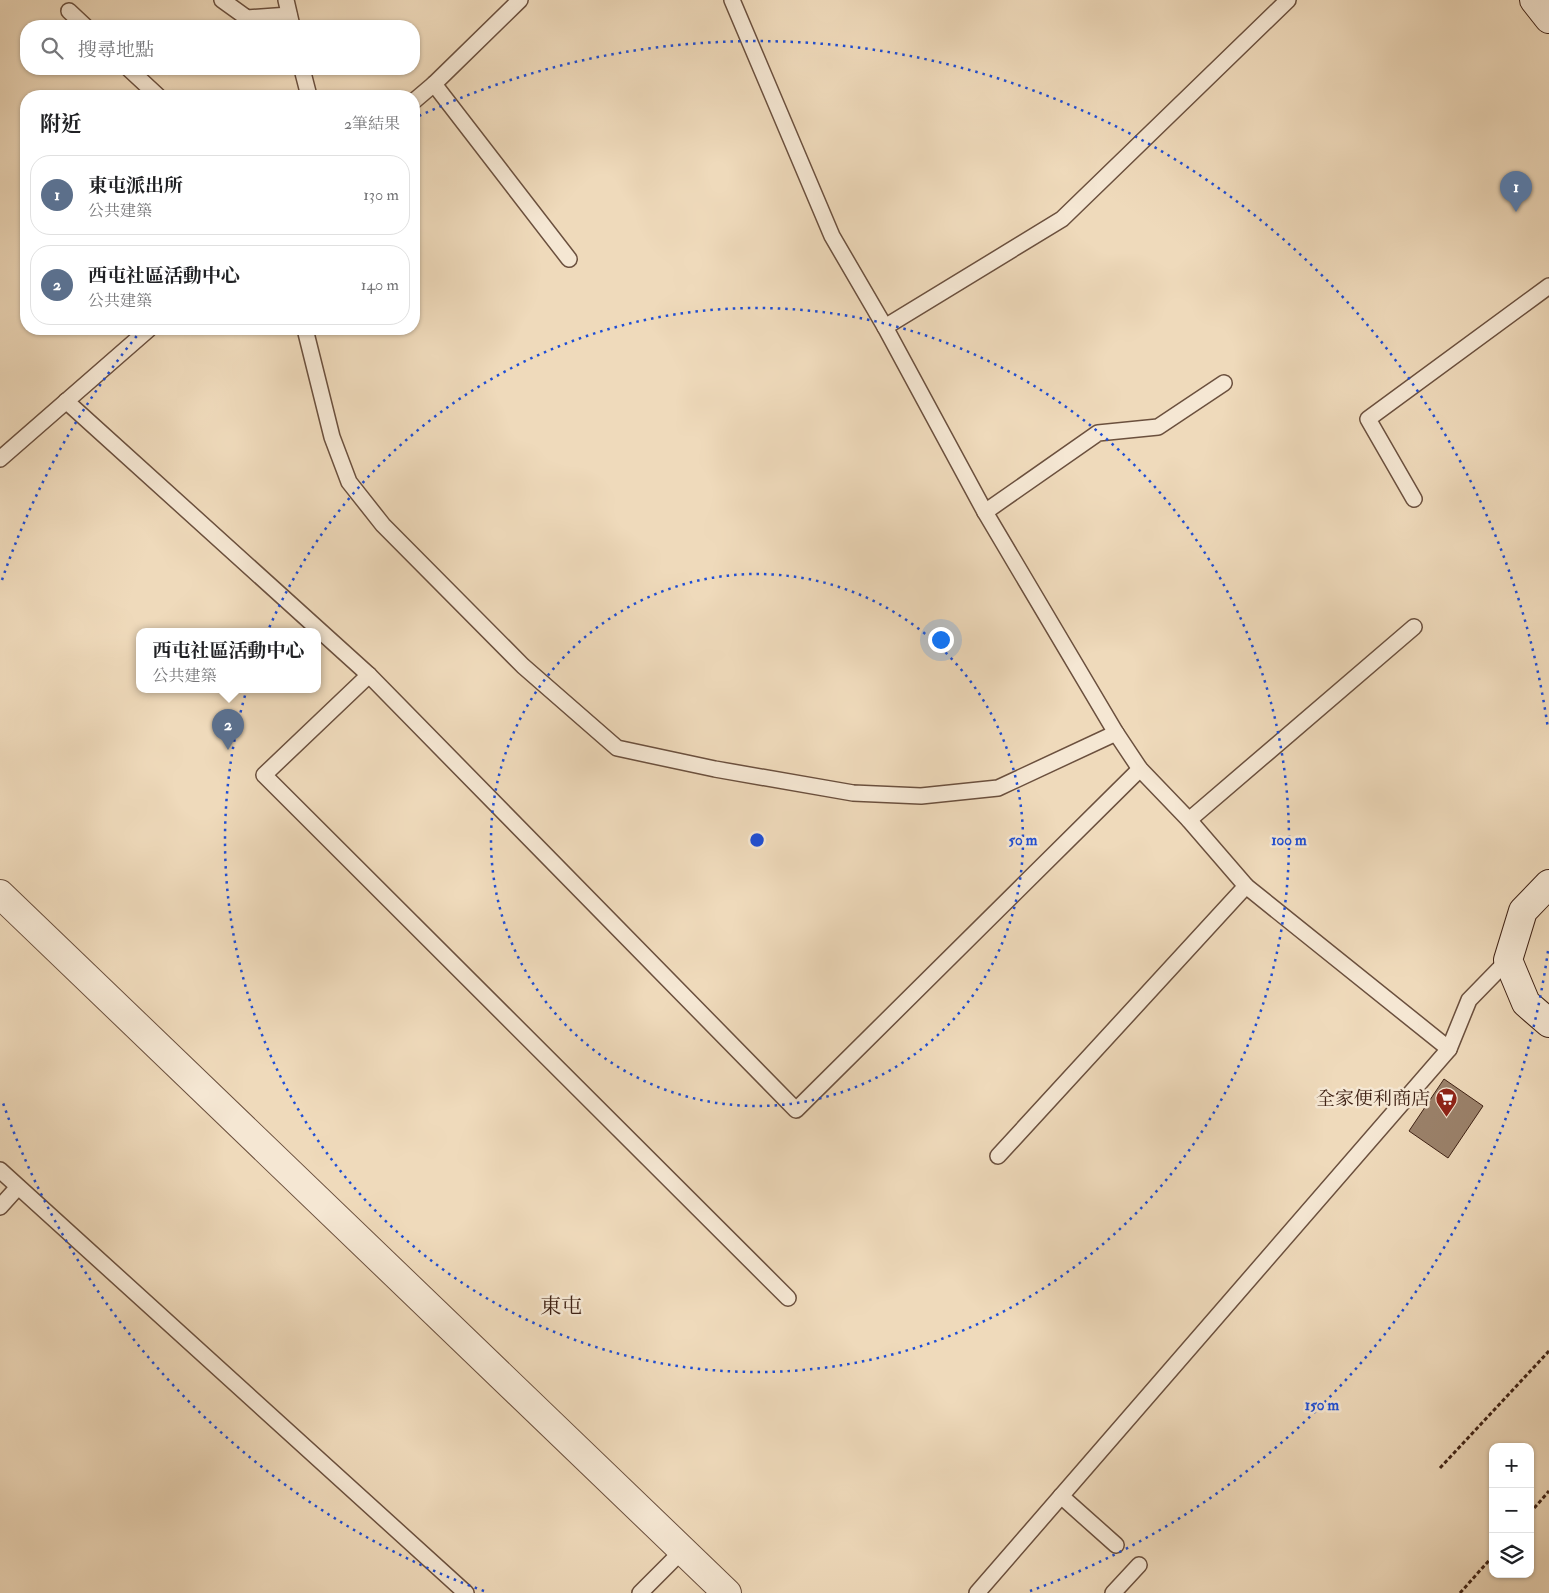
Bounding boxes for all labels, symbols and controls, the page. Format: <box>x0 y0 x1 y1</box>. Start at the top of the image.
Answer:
search box <box>20 20 420 75</box>
icon: search <box>38 34 66 62</box>
text: 搜尋地點 <box>78 38 154 62</box>
text: 附近 <box>40 111 82 138</box>
text: 2筆結果 <box>344 114 400 134</box>
pin: 1 <box>1500 171 1532 212</box>
text: 東屯派出所 <box>88 174 183 198</box>
text: 1 <box>54 185 60 205</box>
text: 130 m <box>363 185 399 205</box>
text: 公共建築 <box>88 201 152 221</box>
text: 西屯社區活動中心 <box>88 264 240 288</box>
text: 2 <box>53 275 61 295</box>
text: 140 m <box>361 275 399 295</box>
text: 公共建築 <box>88 291 152 311</box>
your location <box>928 627 954 653</box>
popup <box>136 628 321 693</box>
text: 西屯社區活動中心 <box>152 639 305 663</box>
text: 公共建築 <box>152 666 217 686</box>
pin: 2 <box>212 709 244 750</box>
centre of rings <box>748 831 766 849</box>
text: 50 m <box>1009 831 1038 850</box>
text: 100 m <box>1271 831 1307 850</box>
place label: 全家便利商店 <box>1316 1087 1430 1111</box>
supermarket icon: 全家便利商店 <box>1434 1087 1458 1118</box>
district label: 東屯 <box>540 1293 582 1320</box>
text: 150 m <box>1305 1396 1339 1415</box>
map controls <box>1489 1443 1534 1578</box>
button: + <box>1489 1443 1534 1488</box>
button: − <box>1489 1488 1534 1533</box>
button: layers <box>1489 1533 1534 1578</box>

